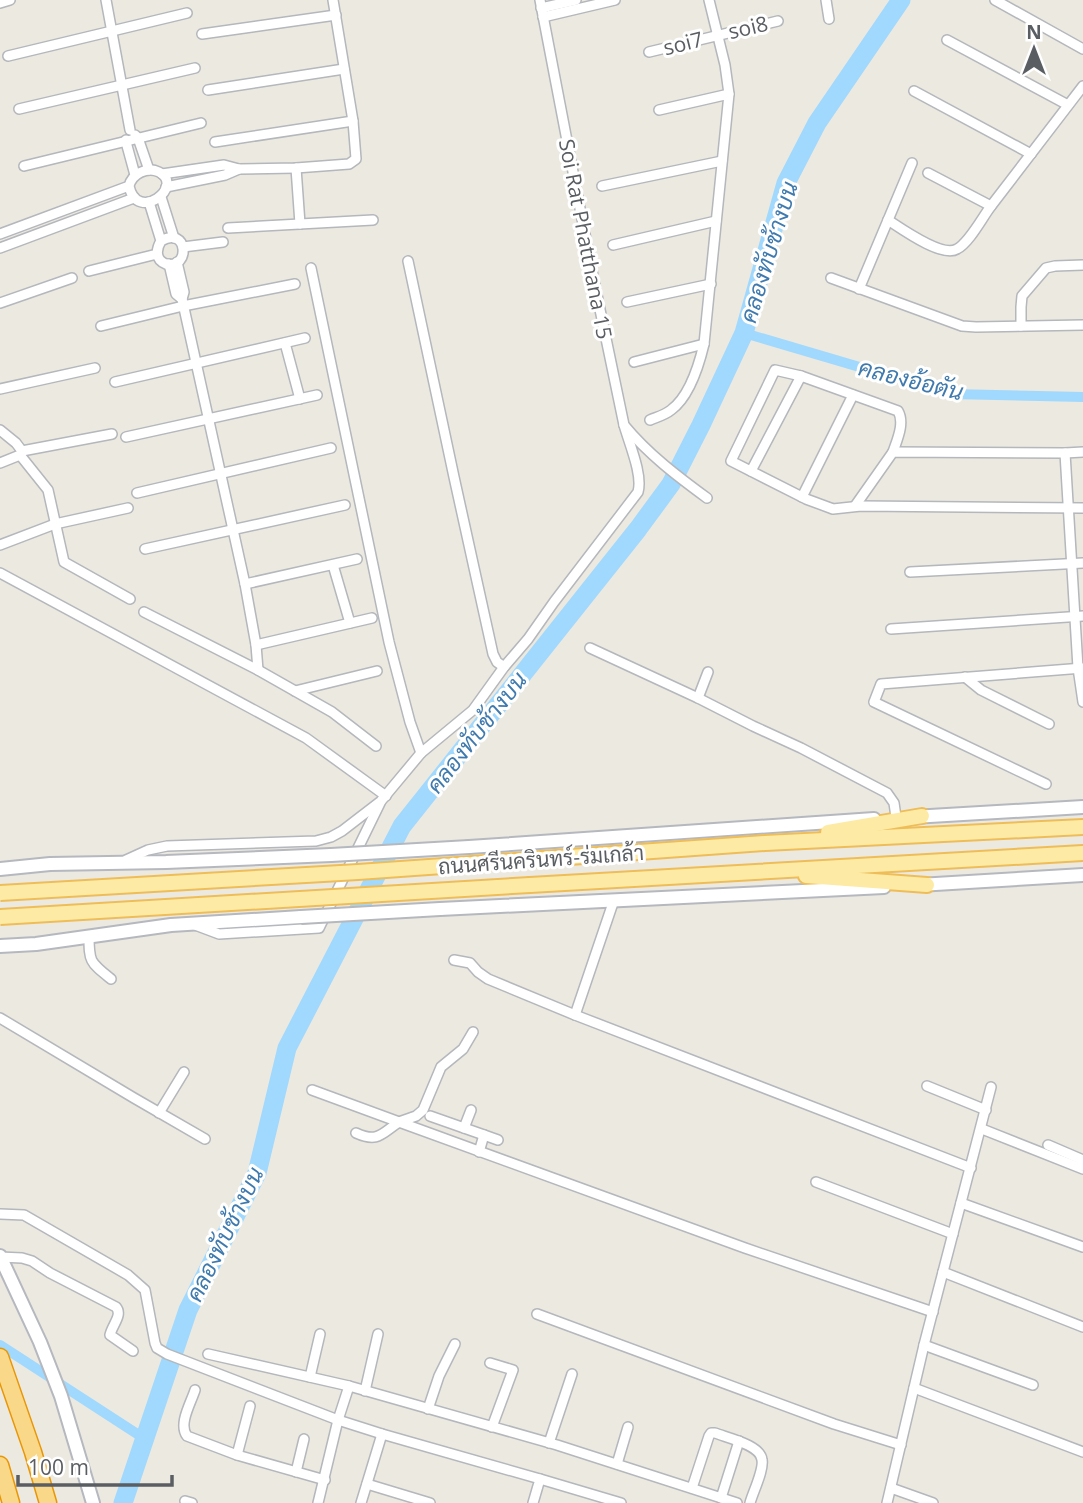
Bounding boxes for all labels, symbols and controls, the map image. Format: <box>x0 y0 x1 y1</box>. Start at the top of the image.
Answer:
street label: soi8 <box>725 9 771 45</box>
north arrow <box>999 14 1069 84</box>
text: N <box>1026 19 1042 45</box>
street label: soi7 <box>660 25 706 61</box>
street label: Soi Rat Phatthana 15 <box>553 137 619 341</box>
water label: คลองทับช้างบน <box>731 177 805 327</box>
water label: คลองอ้อตัน <box>855 351 967 408</box>
water label: คลองทับช้างบน <box>418 664 534 799</box>
street label: ถนนศรีนครินทร์-ร่มเกล้า <box>437 838 645 880</box>
water label: คลองทับช้างบน <box>178 1161 271 1307</box>
scale bar <box>18 1444 172 1488</box>
text: 100 m <box>28 1453 89 1481</box>

